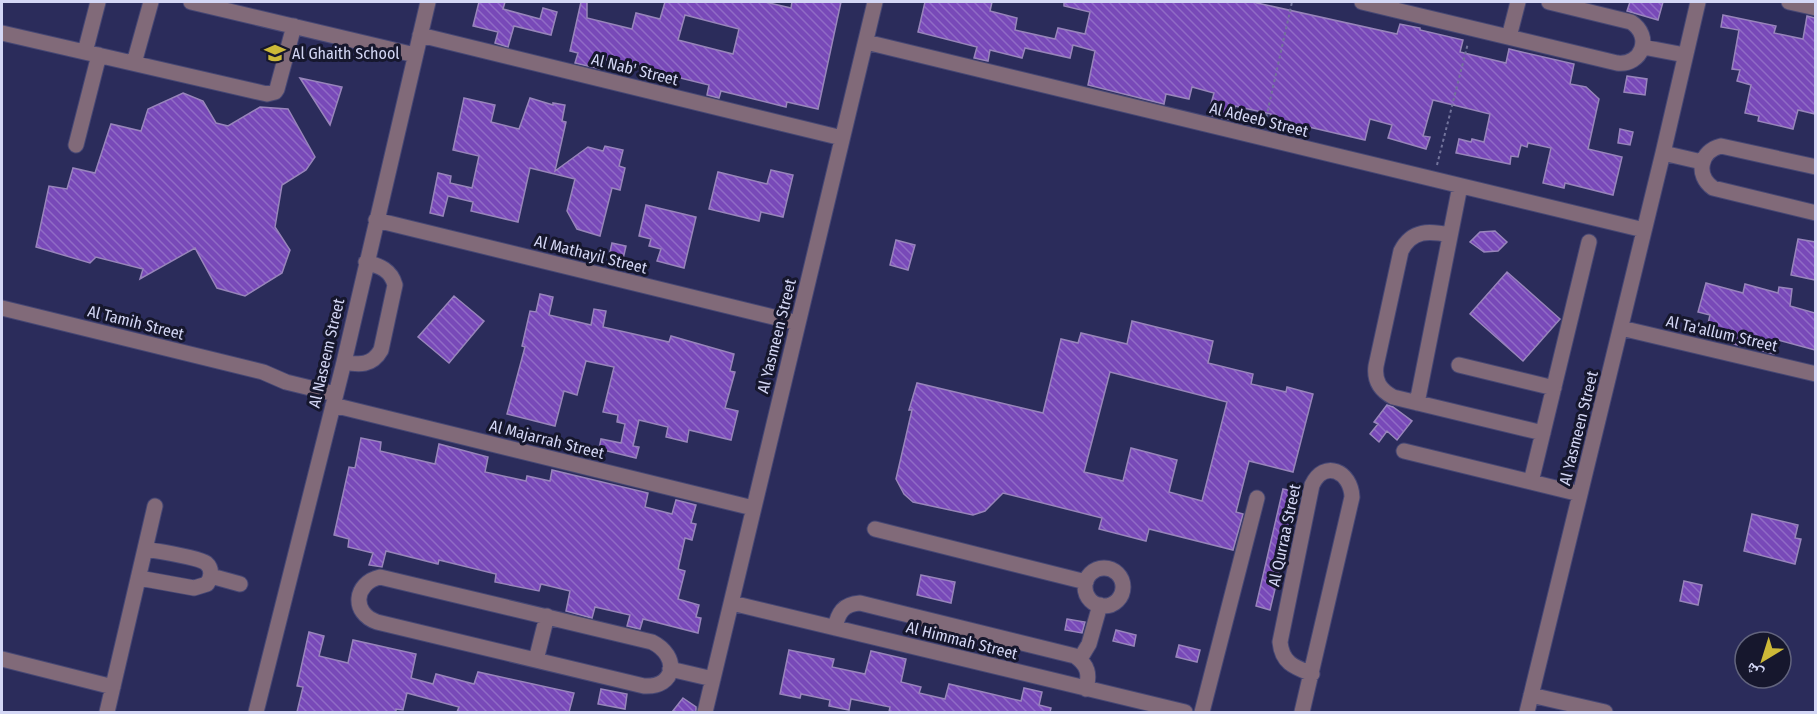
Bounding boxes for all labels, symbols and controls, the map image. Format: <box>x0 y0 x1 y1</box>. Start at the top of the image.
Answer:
school or university icon: Al Ghaith School <box>263 41 287 65</box>
place label: Al Ghaith School <box>292 44 400 63</box>
street label: Al Nab' Street <box>590 50 681 90</box>
street label: Al Adeeb Street <box>1208 98 1311 141</box>
street label: Al Mathayil Street <box>533 231 650 278</box>
street label: Al Yasmeen Street <box>753 276 800 395</box>
street label: Al Naseem Street <box>305 296 349 410</box>
street label: Al Tamih Street <box>86 301 187 344</box>
street label: Al Ta'allum Street <box>1664 311 1780 356</box>
street label: Al Yasmeen Street <box>1555 368 1602 487</box>
street label: Al Majarrah Street <box>488 416 607 463</box>
street label: Al Qurraa Street <box>1264 481 1305 588</box>
street label: Al Himmah Street <box>904 617 1020 664</box>
north arrow <box>1733 630 1793 690</box>
text: ش <box>1742 659 1767 684</box>

